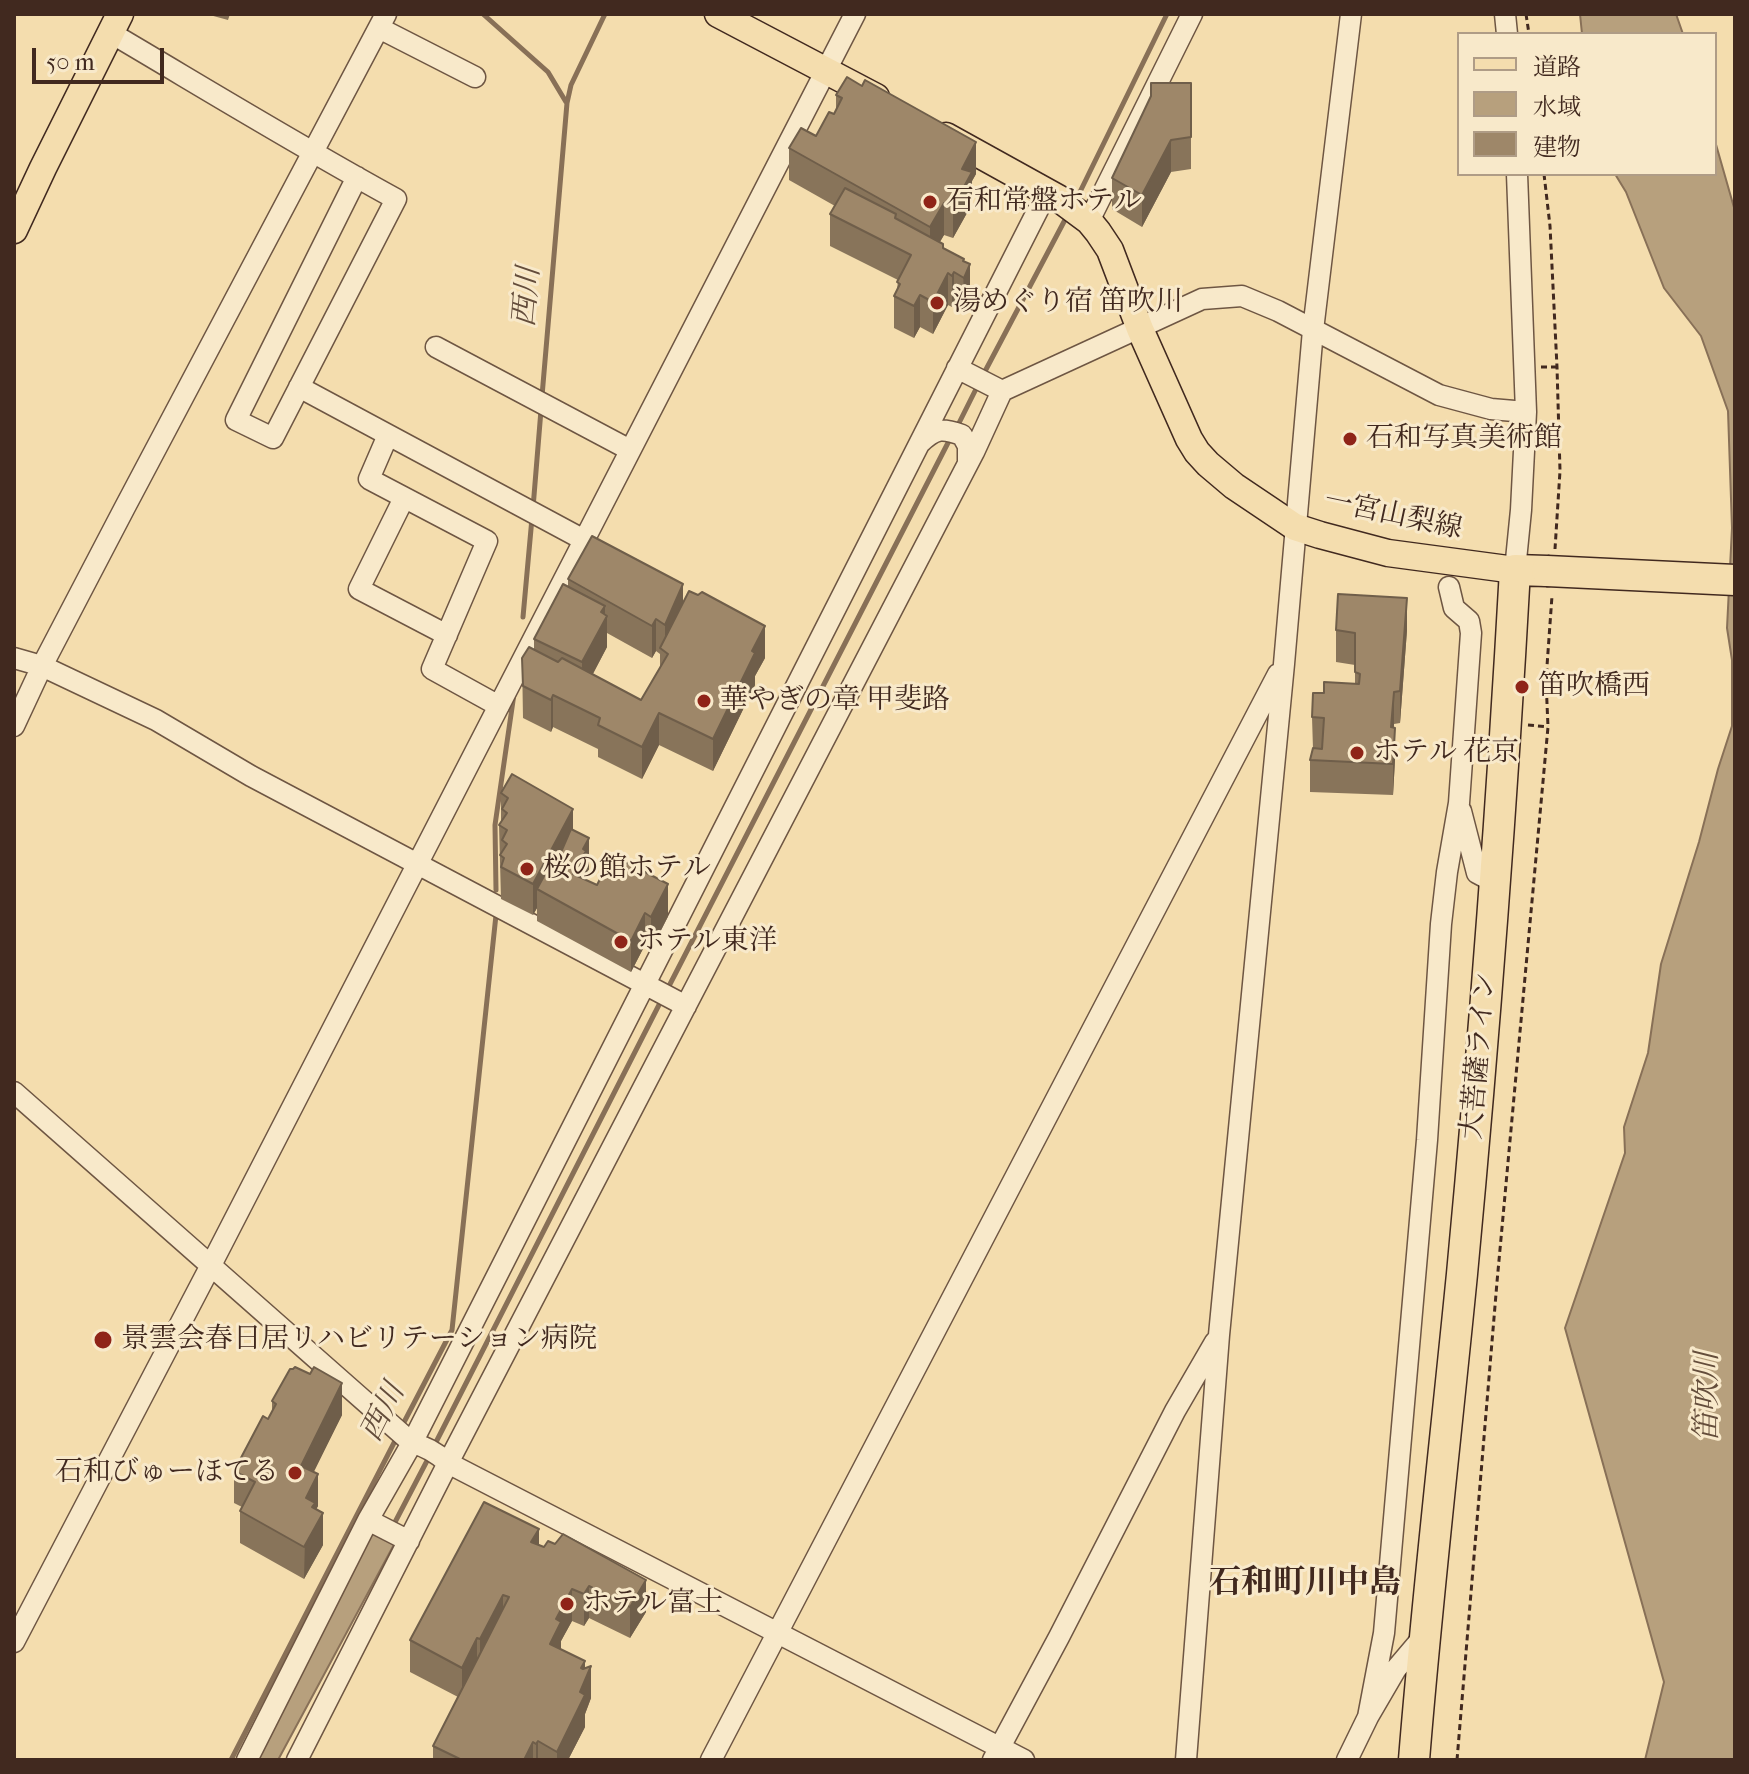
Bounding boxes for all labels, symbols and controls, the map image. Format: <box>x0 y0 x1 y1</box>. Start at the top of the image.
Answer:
scale bar <box>36 32 168 82</box>
legend <box>1457 32 1717 176</box>
text: 50 m <box>46 48 95 76</box>
text: 道路 <box>1533 53 1581 81</box>
text: 水域 <box>1533 93 1581 121</box>
text: 建物 <box>1533 133 1581 161</box>
place label: 石和常盤ホテル <box>946 185 1142 219</box>
marker: 石和常盤ホテル <box>921 193 939 211</box>
water label: 西川 <box>507 266 549 328</box>
place label: 湯めぐり宿 笛吹川 <box>953 286 1183 320</box>
marker: 湯めぐり宿 笛吹川 <box>928 294 946 312</box>
place label: 石和写真美術館 <box>1366 422 1562 456</box>
marker: 石和写真美術館 <box>1341 430 1359 448</box>
street label: 一宮山梨線 <box>1321 485 1465 547</box>
place label: 笛吹橋西 <box>1538 670 1650 704</box>
marker: 笛吹橋西 <box>1513 678 1531 696</box>
place label: 華やぎの章 甲斐路 <box>720 684 950 718</box>
marker: 華やぎの章 甲斐路 <box>695 692 713 710</box>
place label: ホテル 花京 <box>1373 736 1519 770</box>
marker: ホテル 花京 <box>1348 744 1366 762</box>
place label: 桜の館ホテル <box>543 852 711 886</box>
marker: 桜の館ホテル <box>518 860 536 878</box>
place label: ホテル東洋 <box>637 925 777 959</box>
marker: ホテル東洋 <box>612 933 630 951</box>
street label: 大菩薩ライン <box>1456 971 1504 1141</box>
place label: 景雲会春日居リハビリテーション病院 <box>121 1323 597 1357</box>
marker: 景雲会春日居リハビリテーション病院 <box>92 1329 114 1351</box>
water label: 笛吹川 <box>1691 1352 1727 1442</box>
water label: 西川 <box>354 1378 414 1448</box>
place label: 石和びゅーほてる <box>55 1456 279 1490</box>
marker: 石和びゅーほてる <box>286 1464 304 1482</box>
district label: 石和町川中島 <box>1209 1565 1401 1603</box>
place label: ホテル富士 <box>583 1587 723 1621</box>
marker: ホテル富士 <box>558 1595 576 1613</box>

